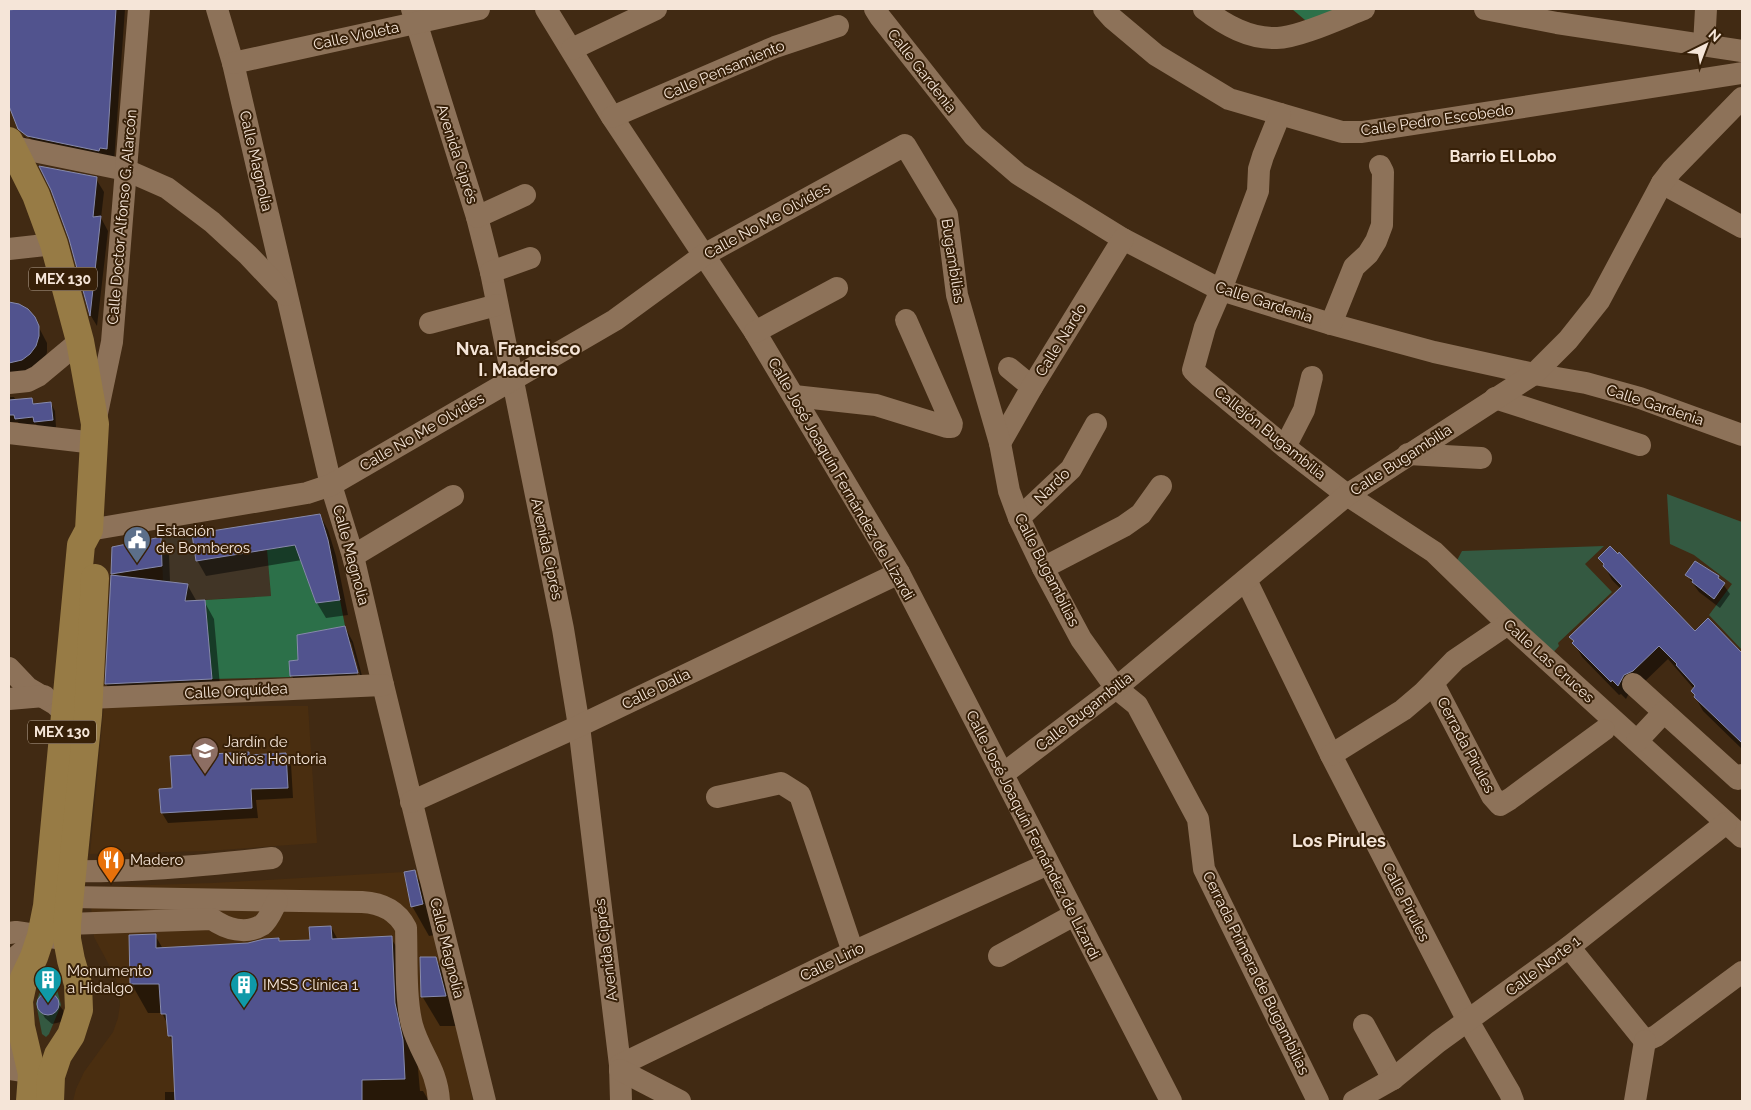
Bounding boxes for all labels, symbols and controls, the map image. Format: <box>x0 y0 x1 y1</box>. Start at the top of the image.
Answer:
street label: Calle Violeta <box>312 18 400 54</box>
north arrow <box>1681 20 1731 70</box>
street label: Calle Gardenia <box>884 25 960 117</box>
text: N <box>1705 26 1724 45</box>
street label: Calle Pensamiento <box>661 36 787 104</box>
street label: Calle Pedro Escobedo <box>1359 100 1515 140</box>
street label: Avenida Ciprés <box>432 102 482 206</box>
street label: Calle Doctor Alfonso G. Alarcón <box>104 109 140 325</box>
street label: Calle Magnolia <box>236 109 276 213</box>
district label: Barrio El Lobo <box>1450 147 1557 166</box>
street label: Calle No Me Olvides <box>701 179 833 263</box>
street label: Bugambilias <box>937 217 969 305</box>
road number: MEX 130 <box>29 268 97 290</box>
street label: Calle Gardenia <box>1213 278 1315 326</box>
street label: Calle Nardo <box>1032 300 1090 380</box>
district label: Nva. Francisco I. Madero <box>456 338 580 380</box>
street label: Calle José Joaquín Fernández de Lizardi <box>764 355 918 603</box>
street label: Calle Gardenia <box>1604 381 1706 429</box>
street label: Callejón Bugambilia <box>1211 382 1329 484</box>
street label: Calle No Me Olvides <box>357 389 487 475</box>
street label: Calle Bugambilia <box>1347 420 1455 500</box>
street label: Nardo <box>1030 464 1074 508</box>
street label: Avenida Ciprés <box>527 497 567 601</box>
street label: Calle Magnolia <box>329 503 373 607</box>
street label: Calle Bugambilias <box>1011 510 1083 630</box>
place label: Estación de Bomberos <box>156 522 250 557</box>
public building icon: Estación de Bomberos <box>122 525 152 564</box>
street label: Calle Las Cruces <box>1500 616 1598 706</box>
street label: Calle Dalia <box>619 665 693 713</box>
street label: Calle Bugambilia <box>1032 669 1136 755</box>
street label: Calle Orquídea <box>184 679 288 703</box>
street label: Cerrada Pirules <box>1433 694 1499 796</box>
street label: Calle José Joaquín Fernández de Lizardi <box>962 707 1104 963</box>
road number: MEX 130 <box>28 720 96 744</box>
place label: Jardín de Niños Hontoria <box>224 733 327 768</box>
school or university icon: Jardín de Niños Hontoria <box>190 736 220 775</box>
district label: Los Pirules <box>1292 830 1386 851</box>
restaurant icon: Madero <box>96 845 126 884</box>
place label: Madero <box>130 851 183 869</box>
street label: Calle Pirules <box>1378 860 1434 944</box>
street label: Cerrada Primera de Bugambilias <box>1199 868 1313 1078</box>
street label: Calle Magnolia <box>426 896 468 1000</box>
street label: Avenida Ciprés <box>591 898 621 1002</box>
street label: Calle Norte 1 <box>1502 932 1584 1000</box>
street label: Calle Lirio <box>797 939 867 985</box>
place label: Monumento a Hidalgo <box>67 962 152 997</box>
building icon: Monumento a Hidalgo <box>33 965 63 1004</box>
building icon: IMSS Clínica 1 <box>229 970 259 1009</box>
place label: IMSS Clínica 1 <box>263 976 359 994</box>

